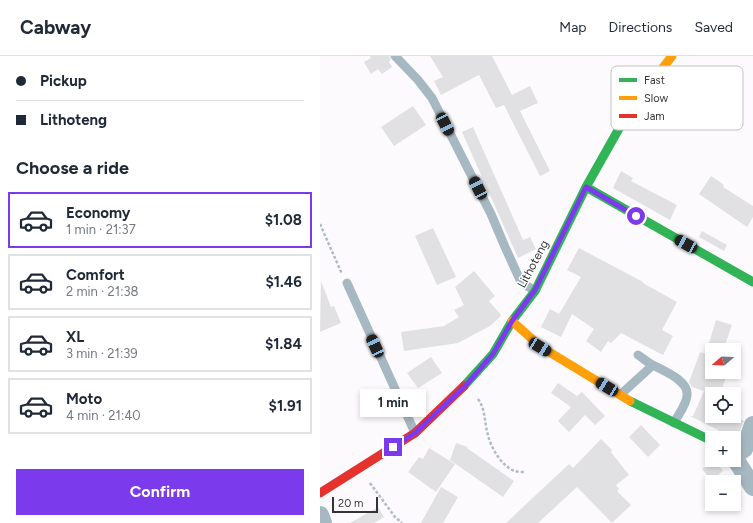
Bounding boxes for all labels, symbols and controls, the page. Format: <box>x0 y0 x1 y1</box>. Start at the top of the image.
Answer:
text: Cabway <box>20 16 91 39</box>
text: Map <box>559 19 587 36</box>
text: Directions <box>609 19 672 36</box>
text: Saved <box>694 19 733 36</box>
legend <box>611 66 743 130</box>
text: Pickup <box>40 72 87 90</box>
text: Fast <box>644 74 665 87</box>
text: Slow <box>644 92 668 105</box>
text: Jam <box>644 110 665 123</box>
text: Lithoteng <box>40 111 107 129</box>
car <box>434 111 456 137</box>
text: Choose a ride <box>16 157 129 179</box>
car <box>467 175 489 201</box>
icon: car <box>18 202 54 238</box>
text: Economy <box>66 204 131 222</box>
route start <box>627 207 645 225</box>
text: $1.08 <box>265 211 302 229</box>
text: 1 min · 21:37 <box>66 222 136 237</box>
car <box>673 233 699 255</box>
street label: Lithoteng <box>515 238 551 290</box>
icon: car <box>18 264 54 300</box>
text: Comfort <box>66 266 125 284</box>
text: $1.46 <box>265 273 302 291</box>
text: 2 min · 21:38 <box>66 284 139 299</box>
icon: car <box>18 326 54 362</box>
text: XL <box>66 328 84 346</box>
car <box>364 333 386 359</box>
text: $1.84 <box>265 335 302 353</box>
car <box>527 336 553 358</box>
north arrow <box>705 343 741 379</box>
map controls <box>705 343 741 511</box>
text: 3 min · 21:39 <box>66 346 138 361</box>
car <box>594 376 620 398</box>
button: locate <box>705 387 741 423</box>
icon: car <box>18 388 54 424</box>
callout: 1 min <box>360 389 426 417</box>
text: Moto <box>66 390 102 408</box>
text: 1 min <box>378 395 408 410</box>
text: $1.91 <box>269 397 302 415</box>
text: 4 min · 21:40 <box>66 408 141 423</box>
button: + <box>705 431 741 467</box>
route end <box>384 438 402 456</box>
button: Confirm <box>16 469 304 515</box>
button: − <box>705 475 741 511</box>
scale bar <box>332 495 378 514</box>
text: 20 m <box>338 497 363 510</box>

